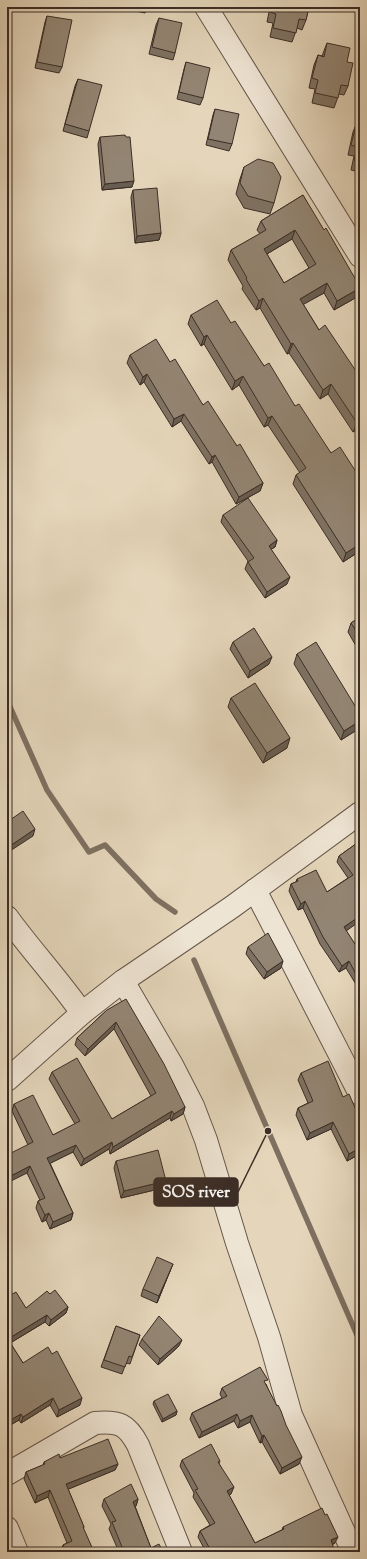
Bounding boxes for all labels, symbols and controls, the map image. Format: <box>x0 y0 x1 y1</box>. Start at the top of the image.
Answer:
callout: SOS river <box>154 1178 238 1206</box>
text: SOS river <box>162 1182 231 1205</box>

